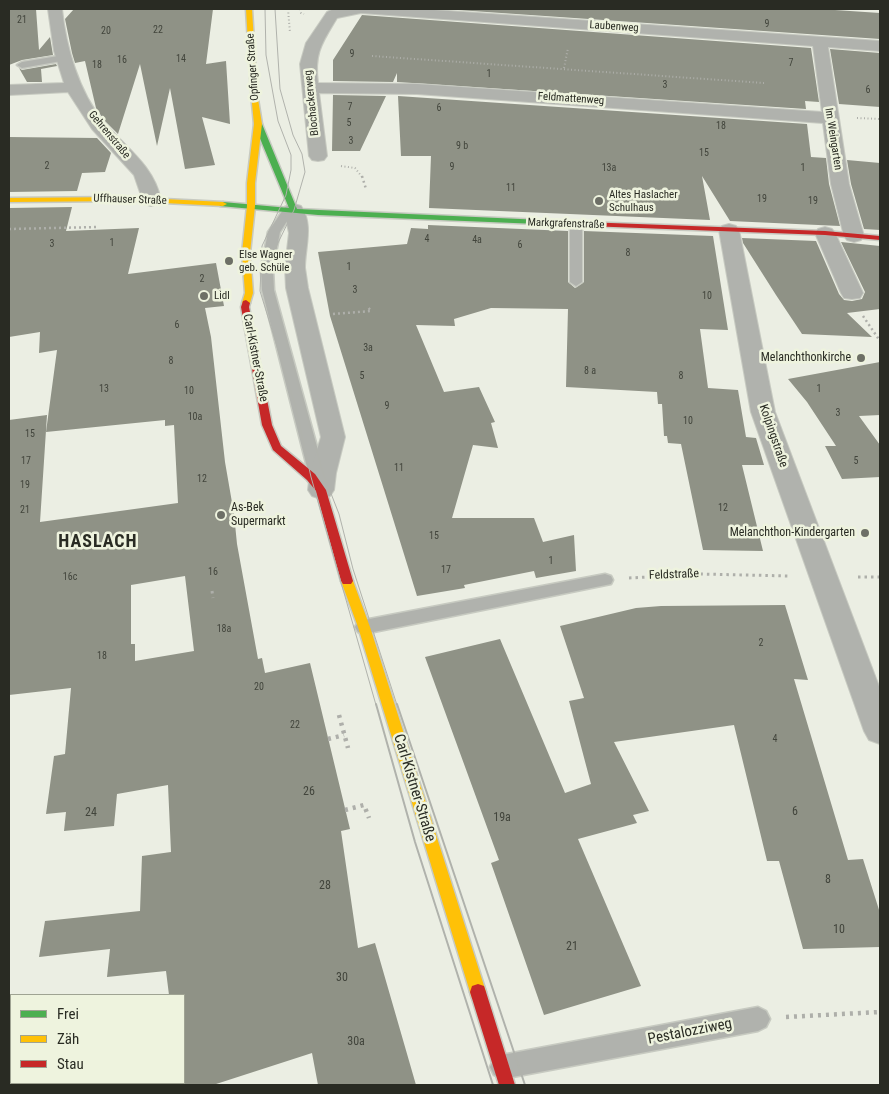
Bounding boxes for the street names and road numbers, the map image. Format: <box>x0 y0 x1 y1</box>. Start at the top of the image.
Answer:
street label: Laubenweg <box>589 19 639 35</box>
street label: Opfinger Straße <box>244 33 262 101</box>
street label: Blochackerweg <box>302 70 322 136</box>
street label: Feldmattenweg <box>537 90 605 108</box>
street label: Im Weingarten <box>822 107 844 171</box>
street label: Gehrenstraße <box>85 108 133 162</box>
street label: Uffhauser Straße <box>93 192 167 208</box>
street label: Markgrafenstraße <box>527 216 605 232</box>
street label: Carl-Kistner-Straße <box>239 313 271 403</box>
street label: Kolpingstraße <box>756 403 790 469</box>
street label: Feldstraße <box>649 567 699 583</box>
street label: Carl-Kistner-Straße <box>389 732 439 844</box>
street label: Pestalozziweg <box>646 1015 734 1049</box>

